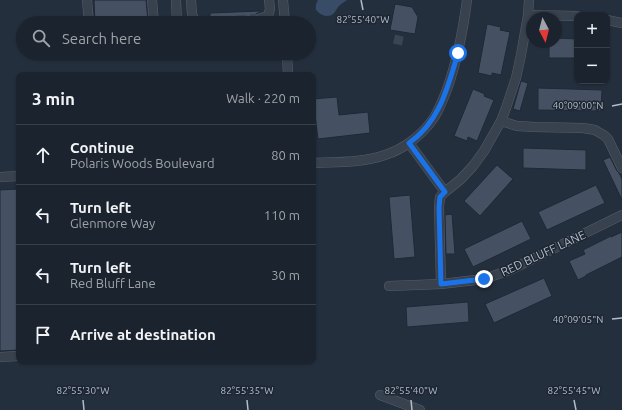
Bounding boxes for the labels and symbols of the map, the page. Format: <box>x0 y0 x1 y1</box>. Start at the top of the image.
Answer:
north arrow <box>526 12 562 48</box>
text: 82°55'40"W <box>337 14 389 25</box>
route start <box>449 44 467 62</box>
text: 40°09'00"N <box>553 100 603 111</box>
street label: RED BLUFF LANE <box>498 228 588 278</box>
route end <box>475 270 493 288</box>
text: 40°09'05"N <box>553 314 603 325</box>
text: 82°55'30"W <box>57 385 109 396</box>
text: 82°55'35"W <box>221 385 273 396</box>
text: 82°55'40"W <box>385 385 437 396</box>
text: 82°55'45"W <box>548 385 600 396</box>

